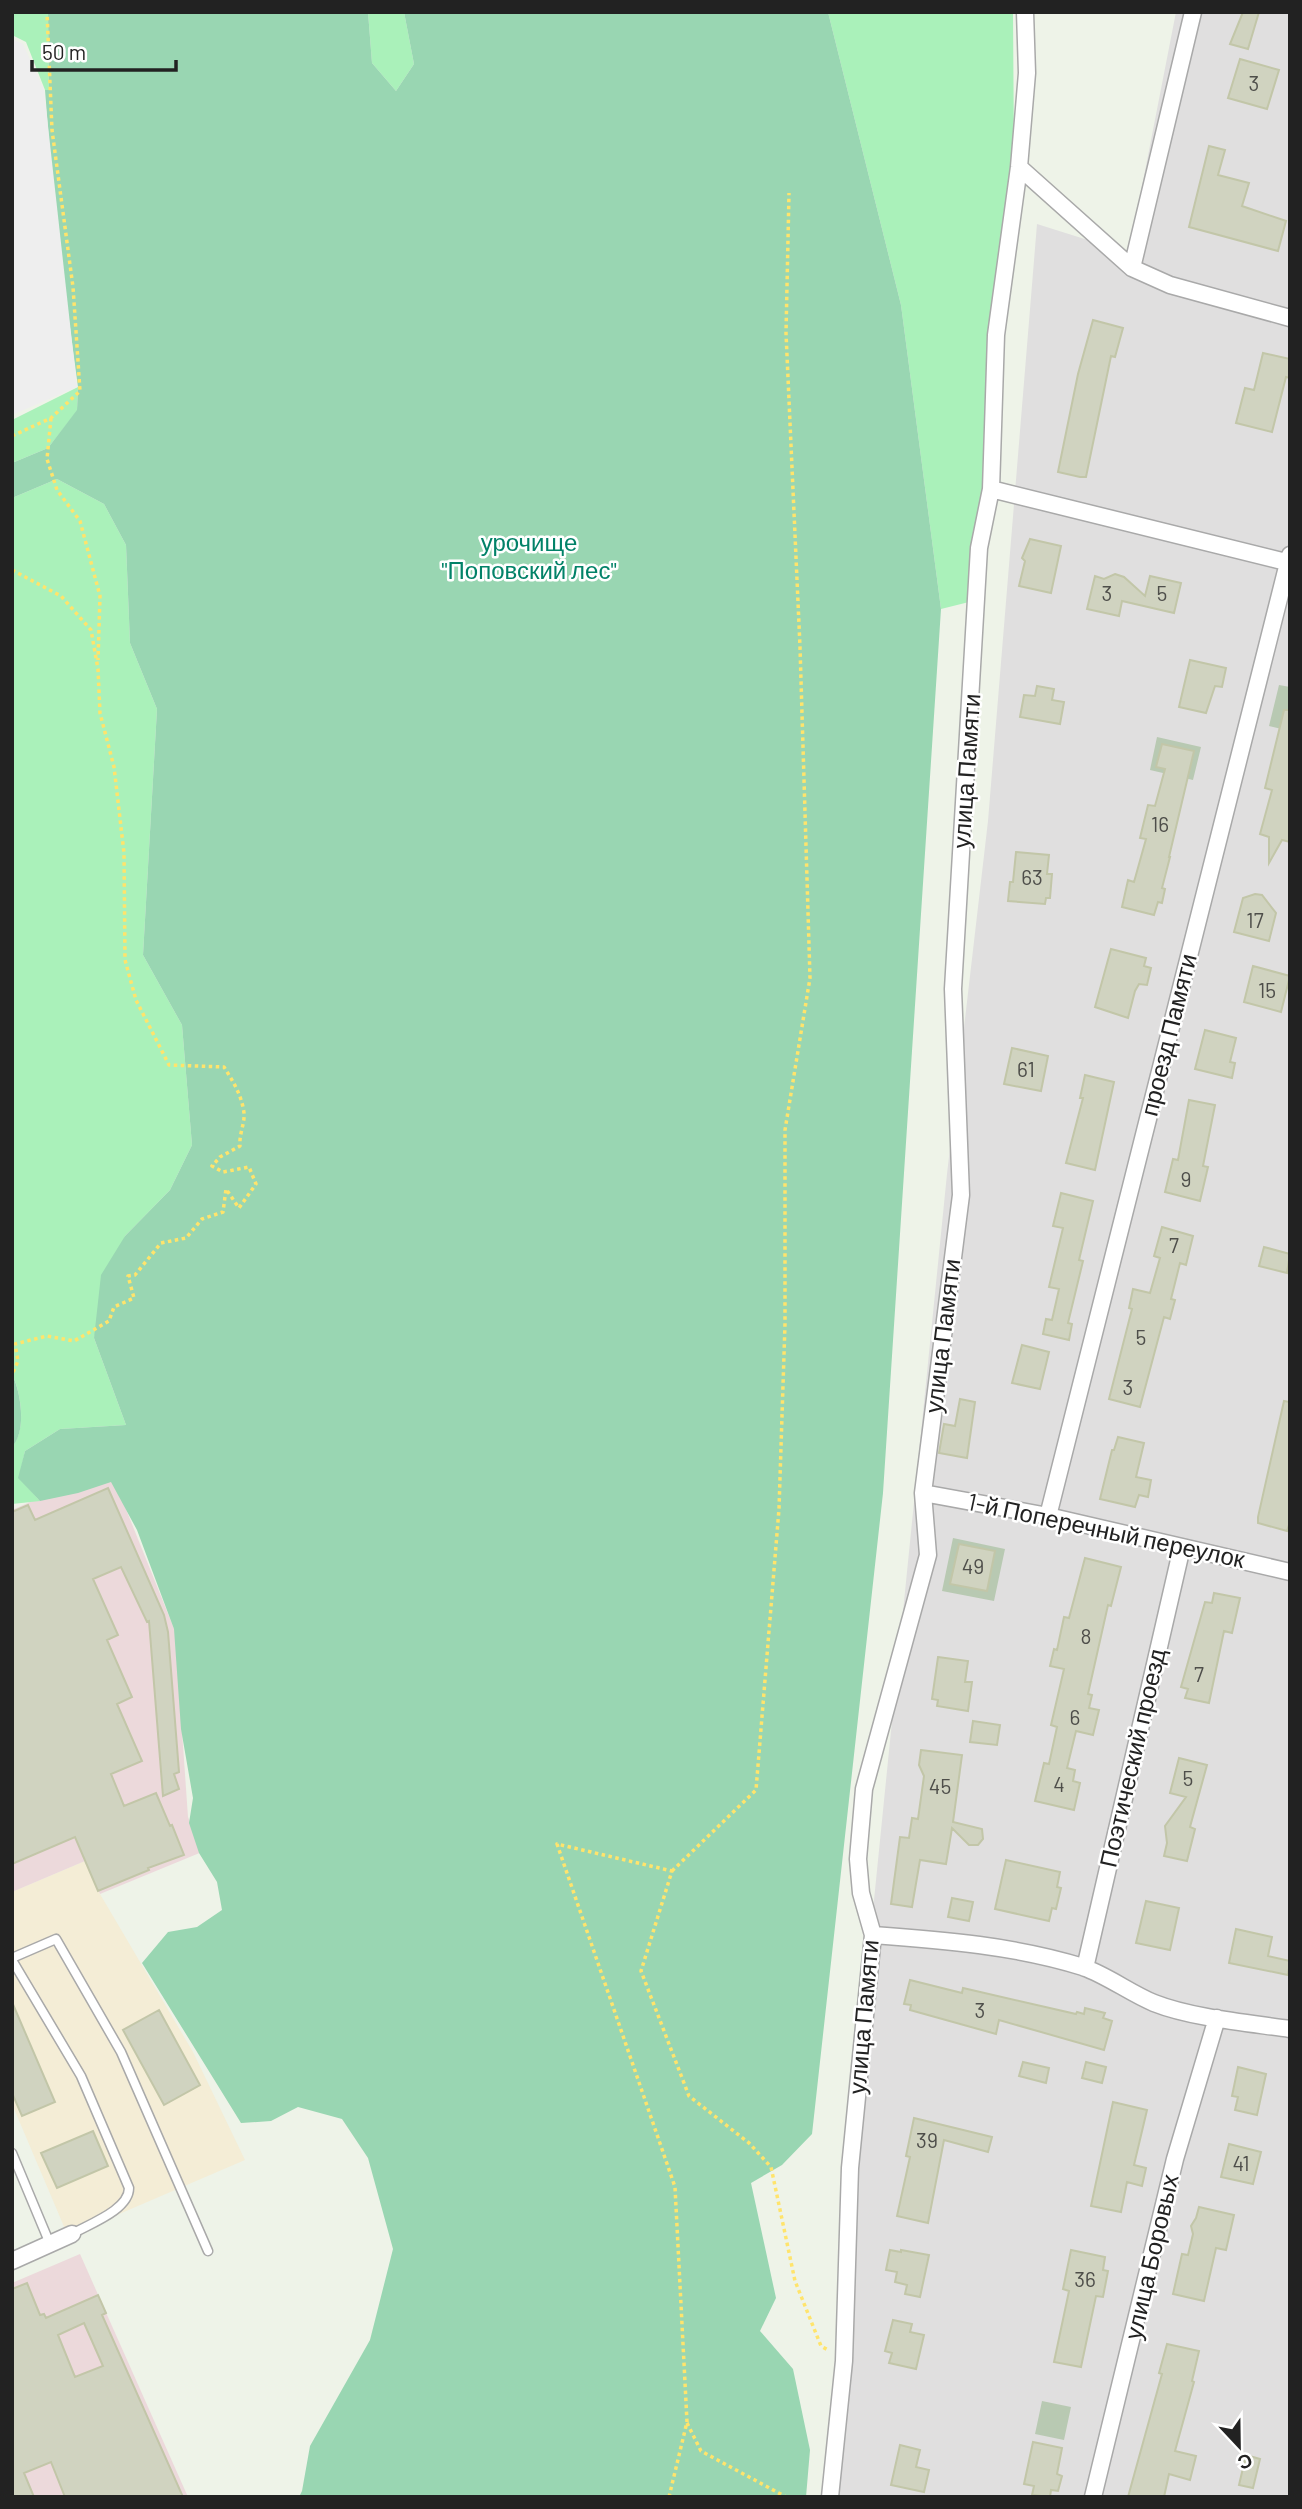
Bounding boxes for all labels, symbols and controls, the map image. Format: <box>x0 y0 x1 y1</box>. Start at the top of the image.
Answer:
scale bar <box>32 28 175 72</box>
text: 50 m <box>42 39 86 64</box>
house number: 3 <box>1249 70 1259 95</box>
park label: урочище "Поповский лес" <box>441 527 617 584</box>
house number: 3 <box>1102 580 1112 605</box>
house number: 5 <box>1157 580 1167 605</box>
street label: улица Памяти <box>946 692 985 849</box>
house number: 16 <box>1151 811 1169 836</box>
house number: 63 <box>1021 864 1043 889</box>
house number: 17 <box>1246 907 1264 932</box>
street label: проезд Памяти <box>1133 950 1202 1119</box>
house number: 15 <box>1258 977 1276 1002</box>
house number: 61 <box>1017 1056 1035 1081</box>
house number: 9 <box>1181 1166 1191 1191</box>
house number: 7 <box>1169 1232 1179 1257</box>
street label: улица Памяти <box>918 1257 965 1415</box>
house number: 5 <box>1136 1324 1146 1349</box>
house number: 3 <box>1123 1374 1133 1399</box>
street label: 1-й Поперечный переулок <box>965 1486 1248 1573</box>
house number: 49 <box>962 1553 984 1578</box>
house number: 8 <box>1081 1623 1091 1648</box>
street label: Поэтический проезд <box>1092 1645 1171 1870</box>
house number: 7 <box>1194 1661 1204 1686</box>
house number: 6 <box>1070 1704 1080 1729</box>
house number: 5 <box>1183 1765 1193 1790</box>
house number: 4 <box>1053 1771 1065 1796</box>
house number: 45 <box>929 1773 951 1798</box>
street label: улица Памяти <box>841 1938 884 2095</box>
house number: 3 <box>975 1997 985 2022</box>
house number: 39 <box>916 2127 938 2152</box>
house number: 41 <box>1233 2150 1250 2175</box>
street label: улица Боровых <box>1117 2171 1184 2342</box>
house number: 36 <box>1074 2266 1096 2291</box>
north arrow <box>1204 2411 1274 2481</box>
text: С <box>1235 2449 1256 2476</box>

